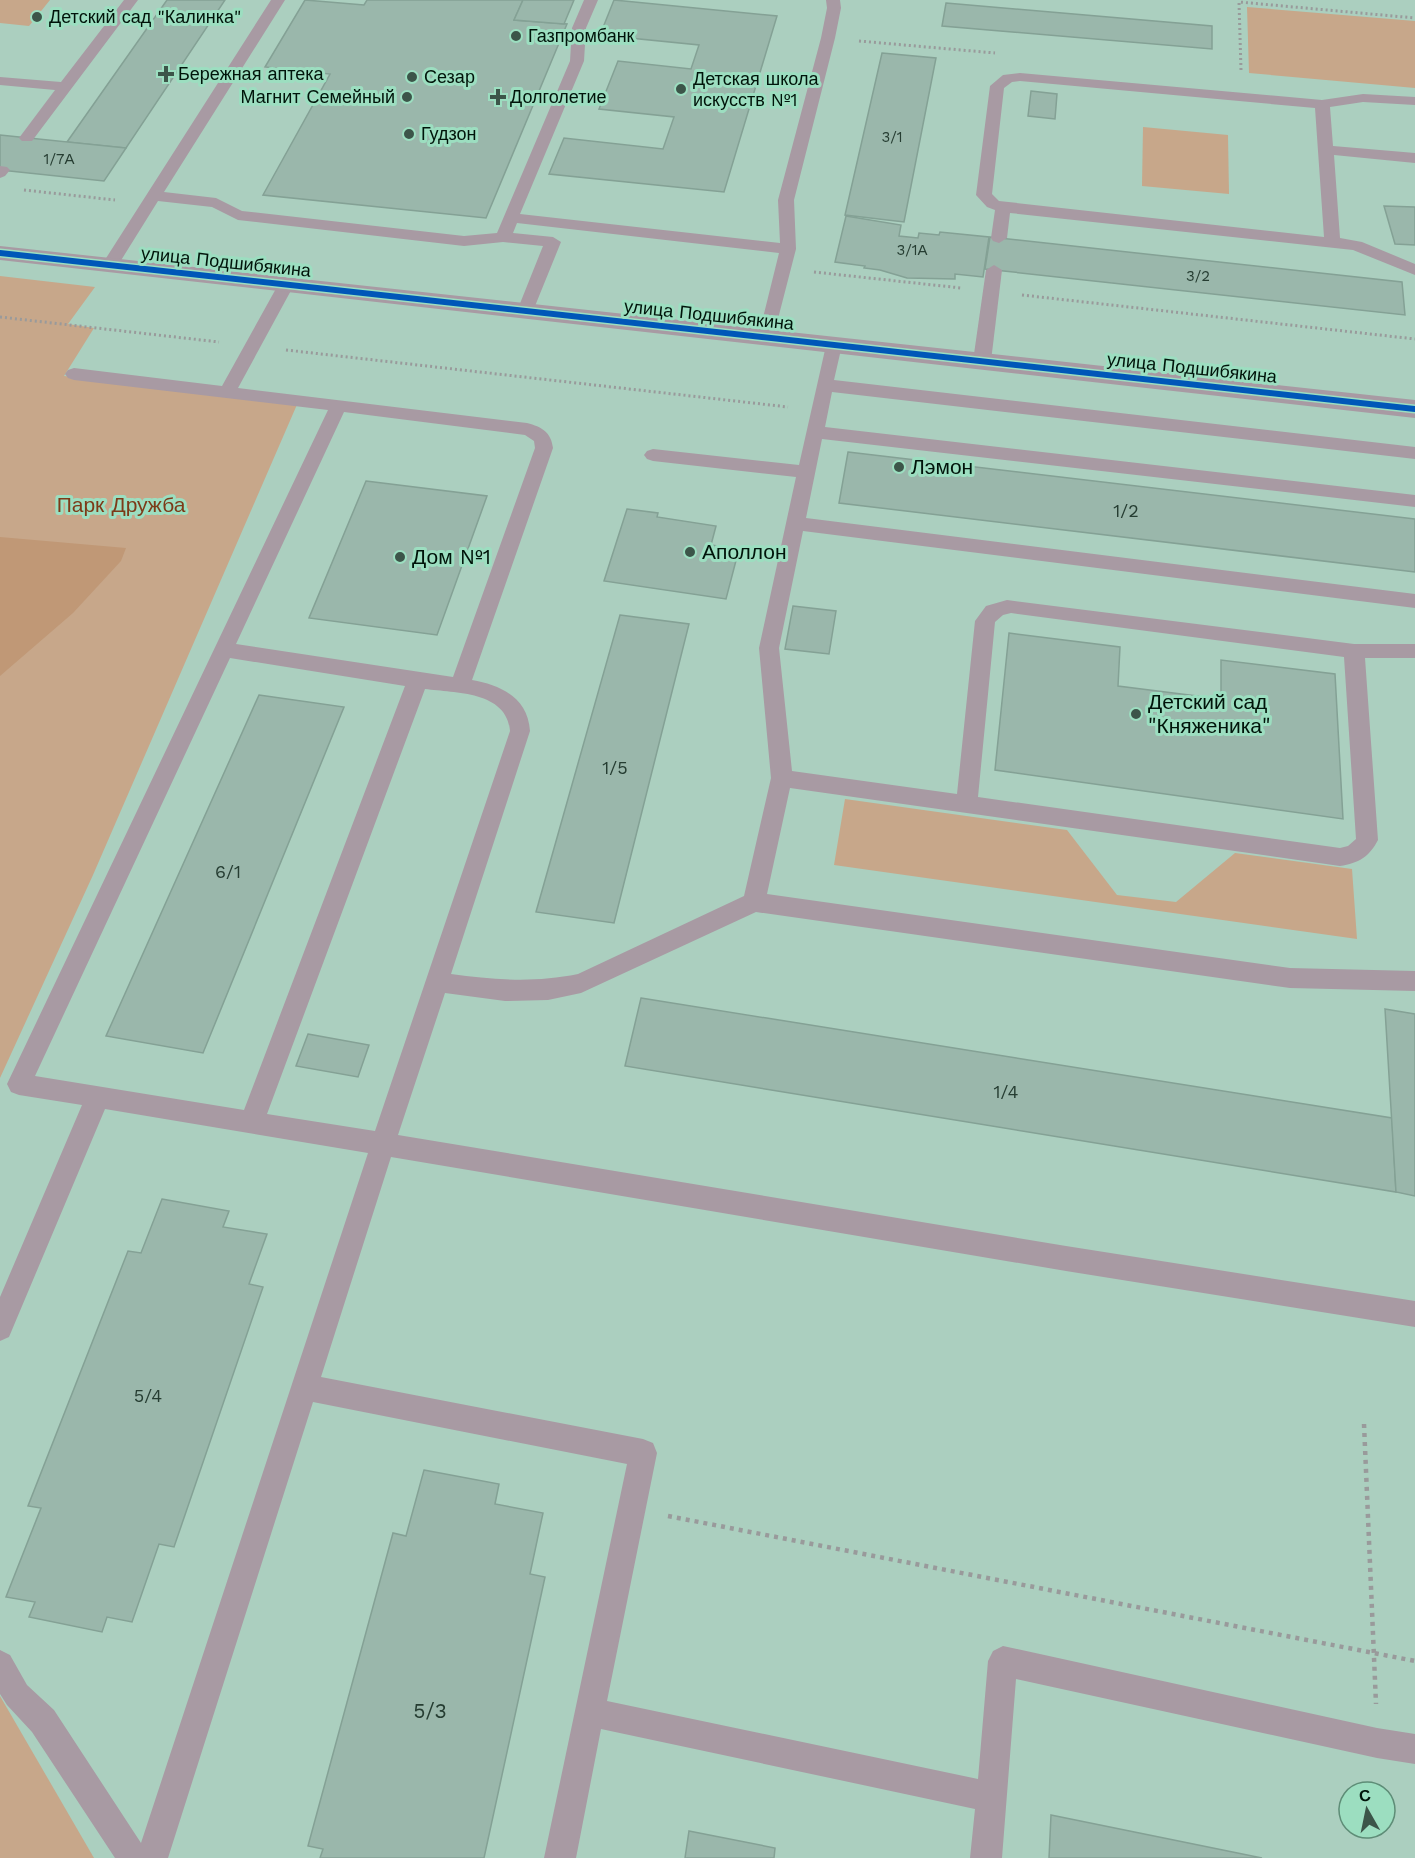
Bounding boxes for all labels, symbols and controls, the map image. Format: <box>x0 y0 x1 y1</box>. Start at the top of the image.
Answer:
place label: Детский сад "Калинка" <box>49 6 241 27</box>
marker: Детский сад "Калинка" <box>30 10 44 24</box>
place label: Газпромбанк <box>528 25 635 46</box>
marker: Газпромбанк <box>509 29 523 43</box>
place label: Бережная аптека <box>178 63 325 84</box>
place label: Сезар <box>424 66 475 87</box>
marker: Бережная аптека <box>159 67 173 81</box>
place label: Детская школа искусств №1 <box>693 68 819 110</box>
marker: Сезар <box>405 70 419 84</box>
marker: Детская школа искусств №1 <box>674 82 688 96</box>
place label: Магнит Семейный <box>240 86 395 107</box>
place label: Долголетие <box>510 86 607 107</box>
marker: Магнит Семейный <box>400 90 414 104</box>
marker: Долголетие <box>491 90 505 104</box>
place label: Гудзон <box>421 123 476 144</box>
marker: Гудзон <box>402 127 416 141</box>
house number: 3/1 <box>881 128 903 146</box>
house number: 1/7А <box>44 150 74 168</box>
house number: 3/1А <box>896 241 928 259</box>
street label: улица Подшибякина <box>140 242 313 281</box>
house number: 3/2 <box>1186 267 1210 285</box>
street label: улица Подшибякина <box>623 295 796 334</box>
street label: улица Подшибякина <box>1106 348 1279 387</box>
place label: Лэмон <box>911 454 973 479</box>
marker: Лэмон <box>892 460 906 474</box>
park label: Парк Дружба <box>57 492 186 517</box>
house number: 1/2 <box>1113 500 1139 521</box>
place label: Аполлон <box>702 539 787 564</box>
place label: Дом №1 <box>412 544 491 569</box>
marker: Аполлон <box>683 545 697 559</box>
marker: Дом №1 <box>393 550 407 564</box>
place label: Детский сад "Княженика" <box>1148 689 1271 738</box>
marker: Детский сад "Княженика" <box>1129 707 1143 721</box>
house number: 1/5 <box>602 757 628 778</box>
house number: 6/1 <box>215 861 241 882</box>
house number: 1/4 <box>993 1081 1019 1102</box>
house number: 5/4 <box>134 1385 162 1406</box>
house number: 5/3 <box>413 1698 447 1723</box>
north arrow <box>1337 1780 1397 1840</box>
text: С <box>1358 1785 1372 1806</box>

